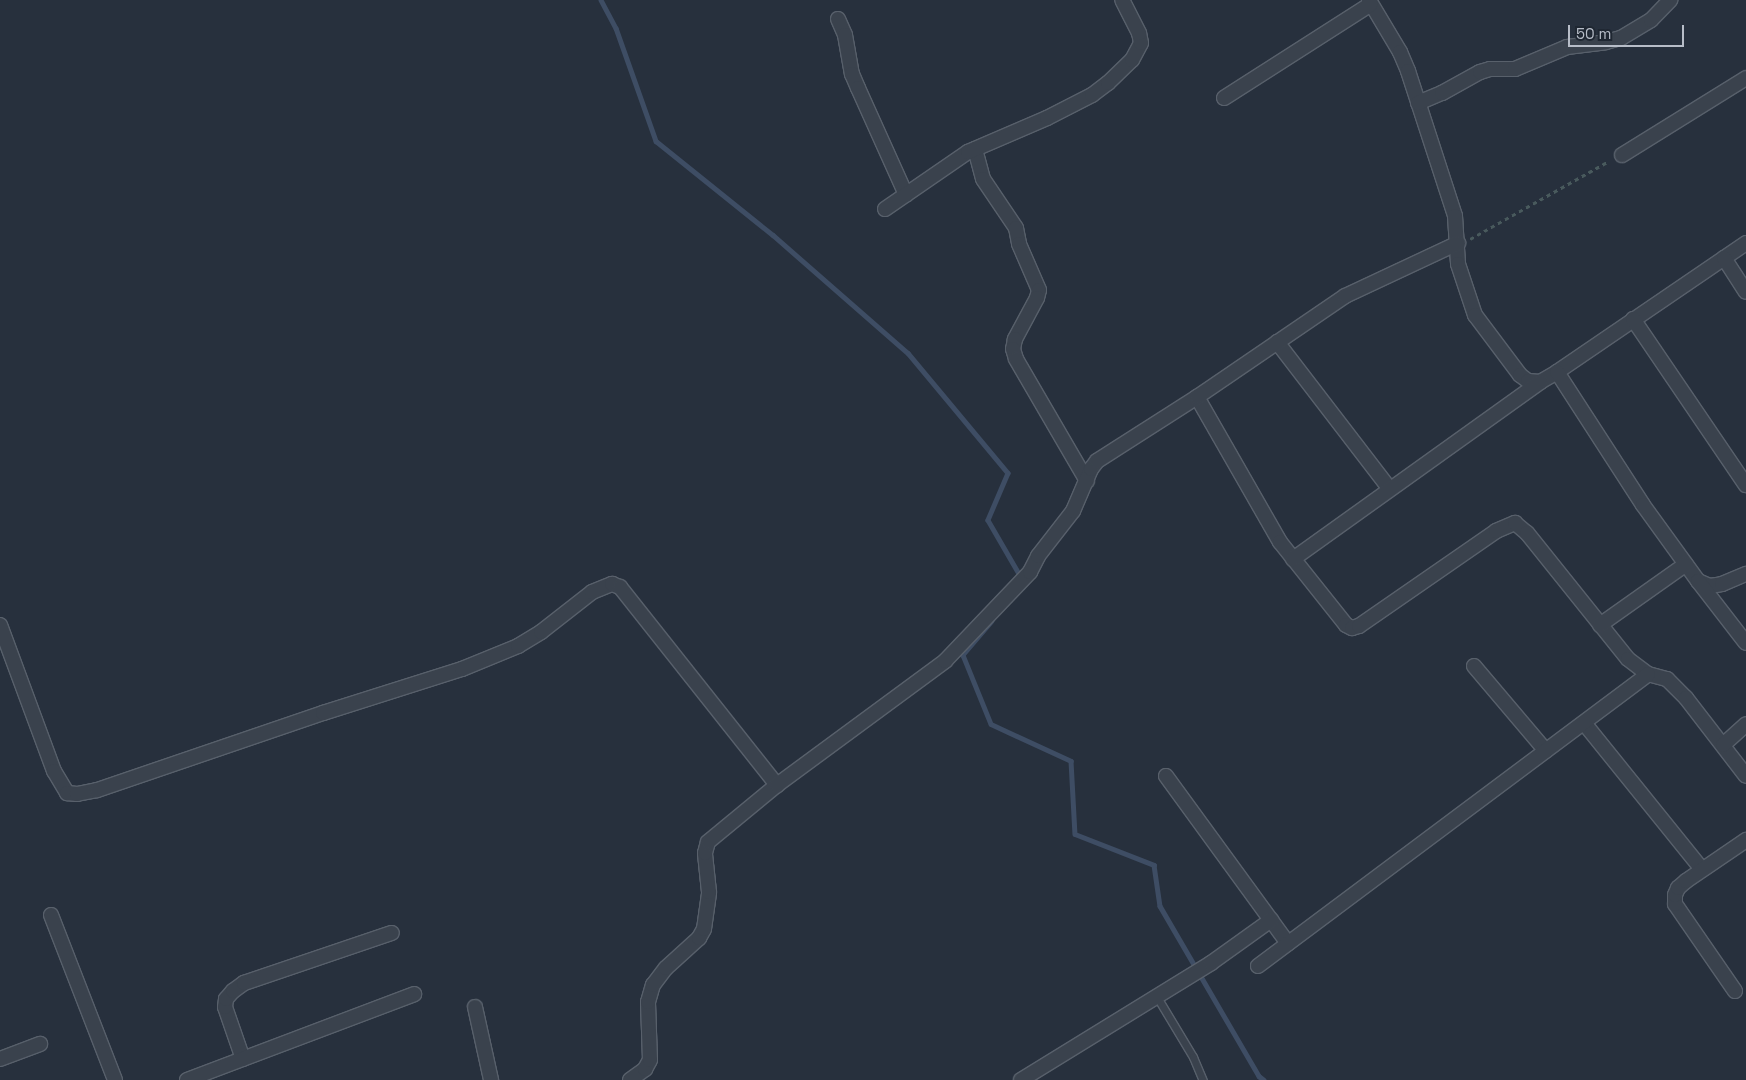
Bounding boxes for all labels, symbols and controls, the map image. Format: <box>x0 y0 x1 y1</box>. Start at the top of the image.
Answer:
scale bar <box>1571 15 1687 47</box>
text: 50 m <box>1576 24 1611 43</box>

